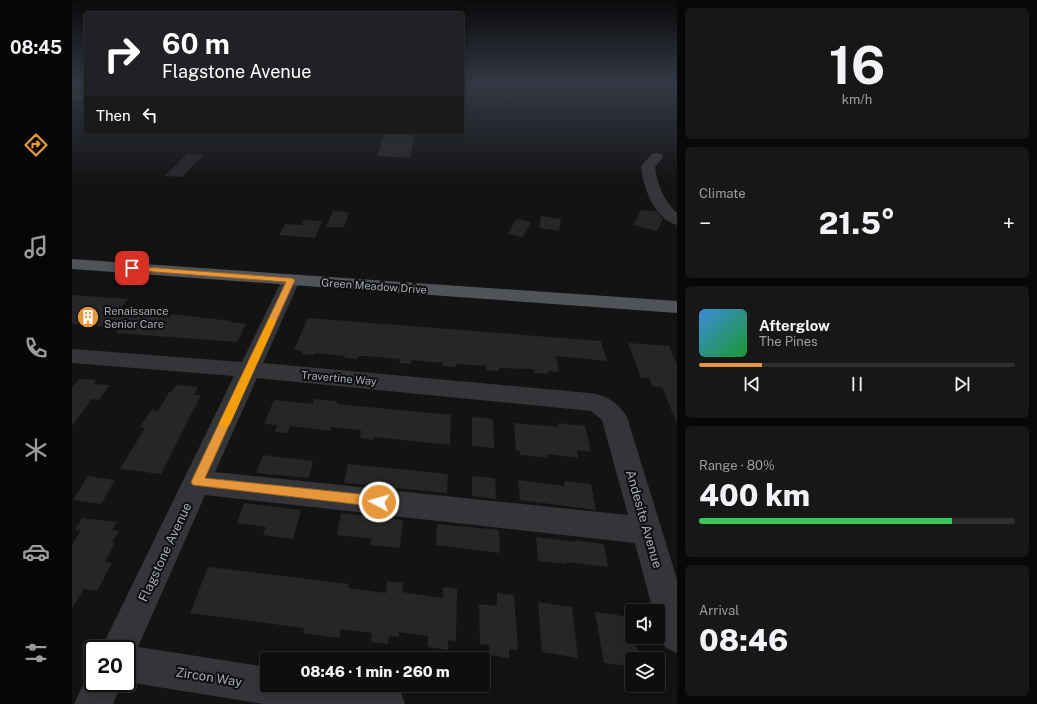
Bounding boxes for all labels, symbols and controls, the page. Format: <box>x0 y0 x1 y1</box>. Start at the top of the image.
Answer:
text: 60 m <box>162 27 230 60</box>
icon: right <box>96 28 148 80</box>
text: 16 <box>829 35 885 96</box>
text: 08:45 <box>10 37 62 58</box>
text: Flagstone Avenue <box>162 61 311 82</box>
text: km/h <box>842 92 872 107</box>
icon: left <box>139 104 161 126</box>
text: Then <box>96 107 131 124</box>
icon: directions <box>22 131 50 159</box>
text: Climate <box>699 186 746 201</box>
text: 21.5° <box>819 205 895 241</box>
text: − <box>699 210 711 236</box>
text: + <box>1003 210 1015 236</box>
icon: music <box>22 233 50 261</box>
pin <box>115 251 149 285</box>
icon: arrive <box>121 257 143 279</box>
street label: Green Meadow Drive <box>321 276 427 296</box>
building icon: Renaissance Senior Care <box>75 304 101 330</box>
place label: Renaissance Senior Care <box>104 305 168 330</box>
text: Afterglow <box>759 317 830 334</box>
icon: phone <box>22 334 50 362</box>
text: The Pines <box>759 334 818 349</box>
street label: Travertine Way <box>301 369 377 387</box>
icon: previous <box>741 373 763 395</box>
icon: pause <box>846 373 868 395</box>
icon: next <box>951 373 973 395</box>
icon: climate <box>22 436 50 464</box>
text: Range · 80% <box>699 458 775 473</box>
street label: Andesite Avenue <box>623 468 665 570</box>
text: 400 km <box>699 477 810 513</box>
position arrow <box>358 481 400 523</box>
street label: Flagstone Avenue <box>135 500 195 604</box>
icon: car <box>22 538 50 566</box>
text: Arrival <box>699 603 739 618</box>
map controls <box>625 604 665 692</box>
button: sound <box>625 604 665 644</box>
text: 08:46 <box>699 622 788 658</box>
icon: filters <box>22 639 50 667</box>
speed limit sign: 20 <box>84 640 136 692</box>
button: layers <box>625 652 665 692</box>
text: 08:46 · 1 min · 260 m <box>300 663 450 680</box>
street label: Zircon Way <box>175 664 243 690</box>

